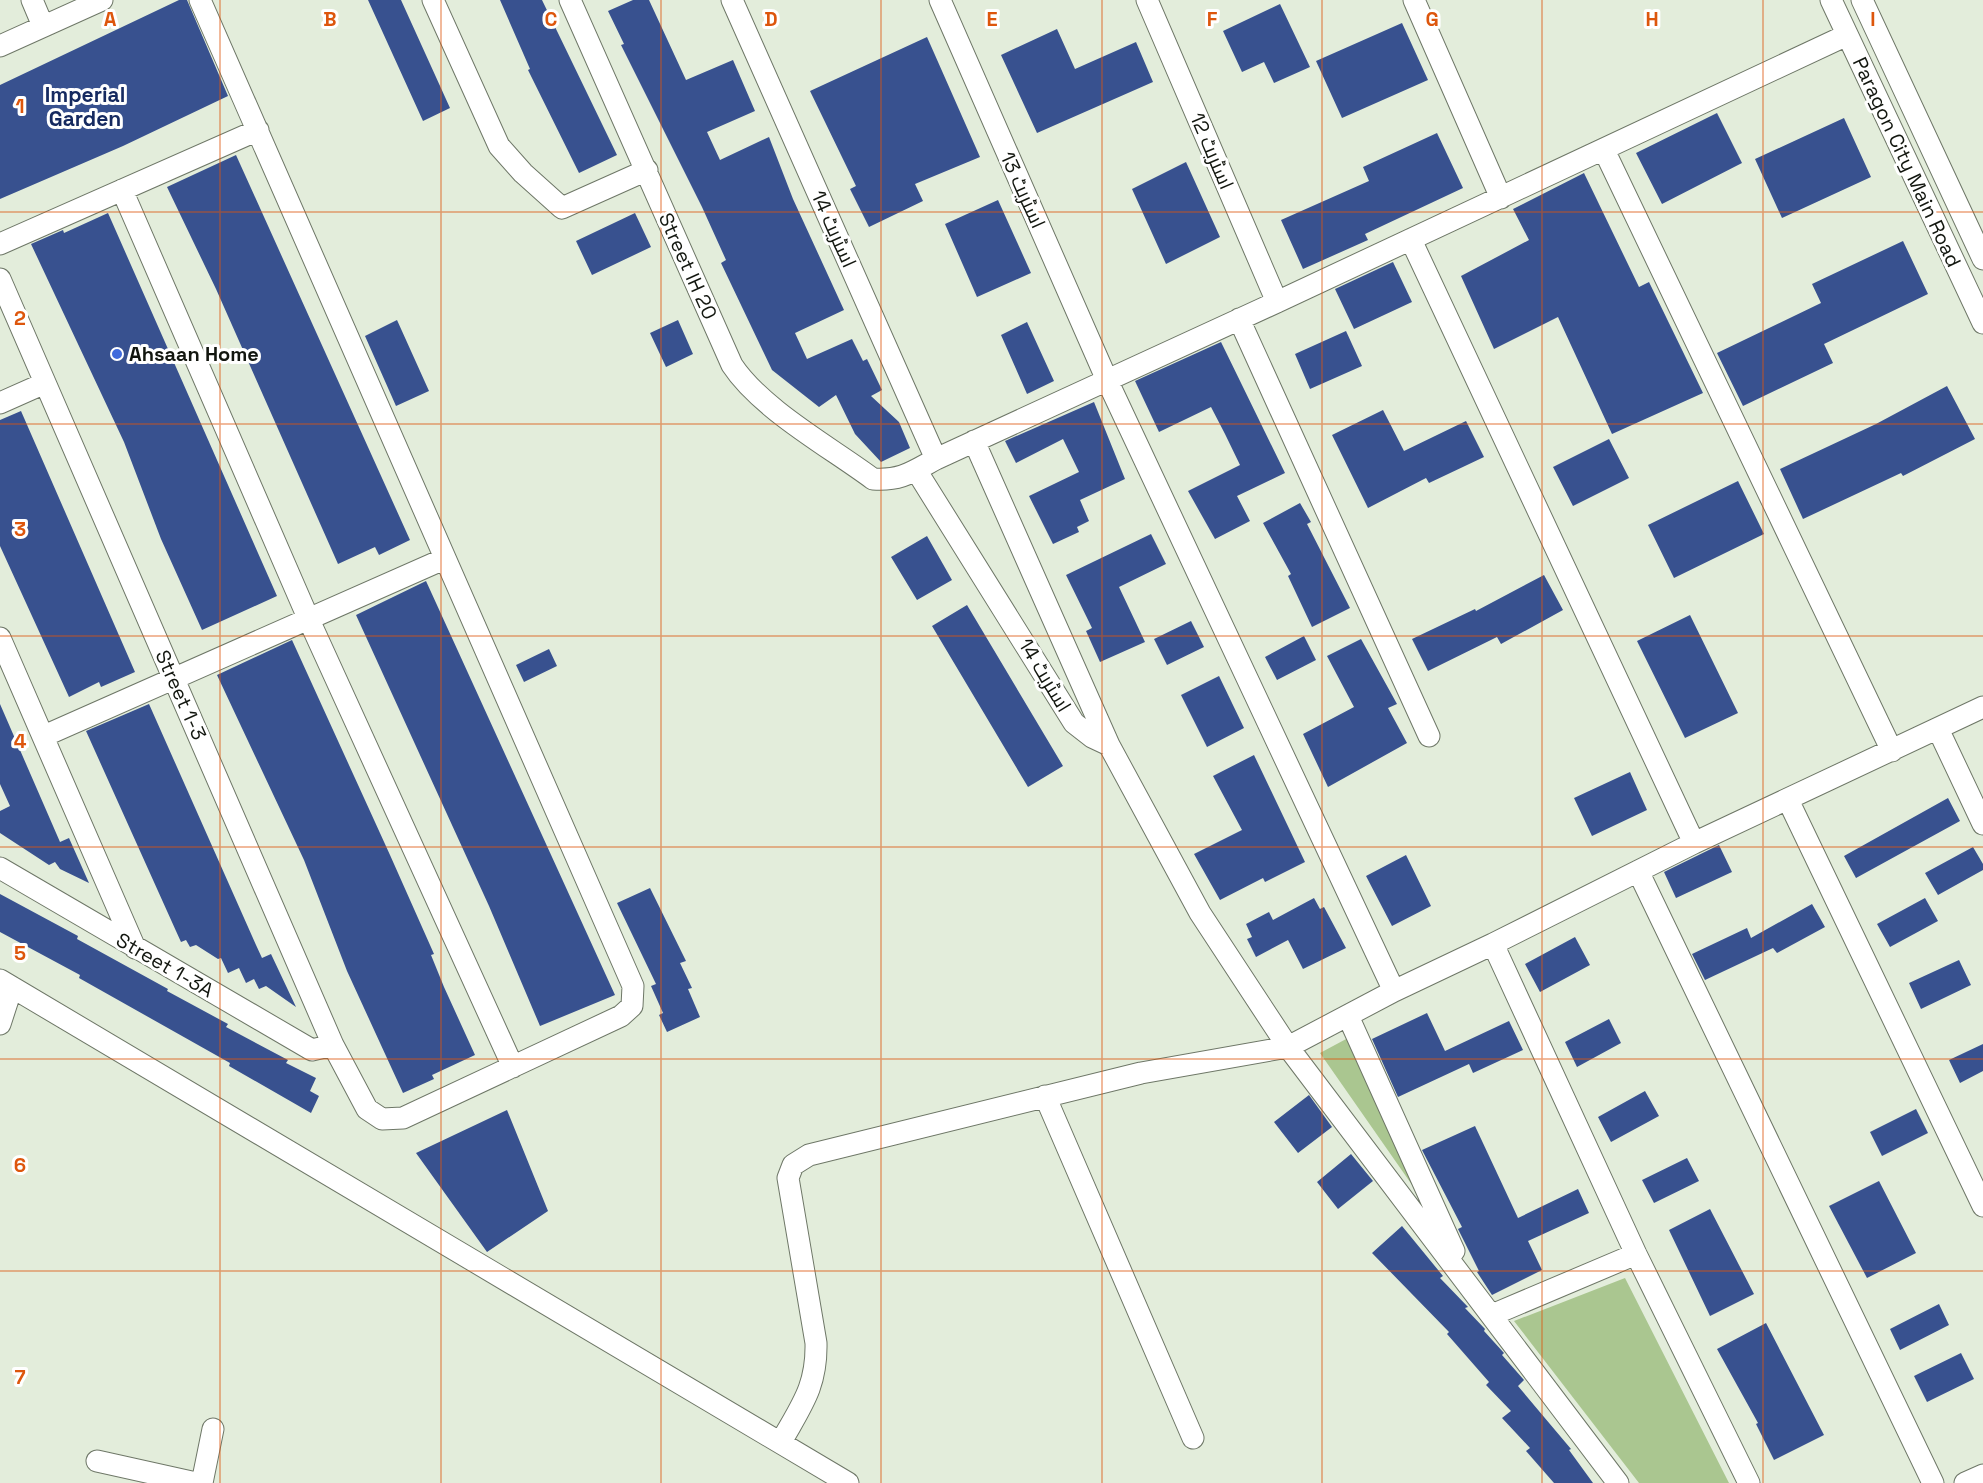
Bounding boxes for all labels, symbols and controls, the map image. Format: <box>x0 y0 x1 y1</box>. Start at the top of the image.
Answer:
text: A <box>104 6 117 32</box>
text: B <box>323 6 337 32</box>
text: C <box>545 6 558 32</box>
text: D <box>764 6 778 32</box>
text: E <box>986 6 998 32</box>
text: F <box>1207 6 1218 32</box>
text: G <box>1425 6 1439 32</box>
text: H <box>1645 6 1659 32</box>
text: I <box>1870 6 1876 32</box>
street label: Paragon City Main Road <box>1847 53 1967 271</box>
district label: Imperial Garden <box>45 81 125 132</box>
text: 1 <box>15 93 25 119</box>
street label: اسٹریٹ 12 <box>1184 109 1240 193</box>
street label: اسٹریٹ 13 <box>995 148 1051 232</box>
street label: اسٹریٹ 14 <box>806 186 862 272</box>
street label: Street IH 20 <box>653 209 723 323</box>
text: 2 <box>14 305 26 331</box>
place label: Ahsaan Home <box>129 341 259 367</box>
marker: Ahsaan Home <box>110 347 124 361</box>
text: 3 <box>14 516 26 542</box>
street label: اسٹریٹ 14 <box>1013 633 1077 717</box>
street label: Street 1-3 <box>150 646 212 744</box>
text: 4 <box>14 728 27 754</box>
street label: Street 1-3A <box>112 927 219 1004</box>
text: 5 <box>14 940 26 966</box>
text: 6 <box>14 1152 26 1178</box>
text: 7 <box>14 1364 26 1390</box>

